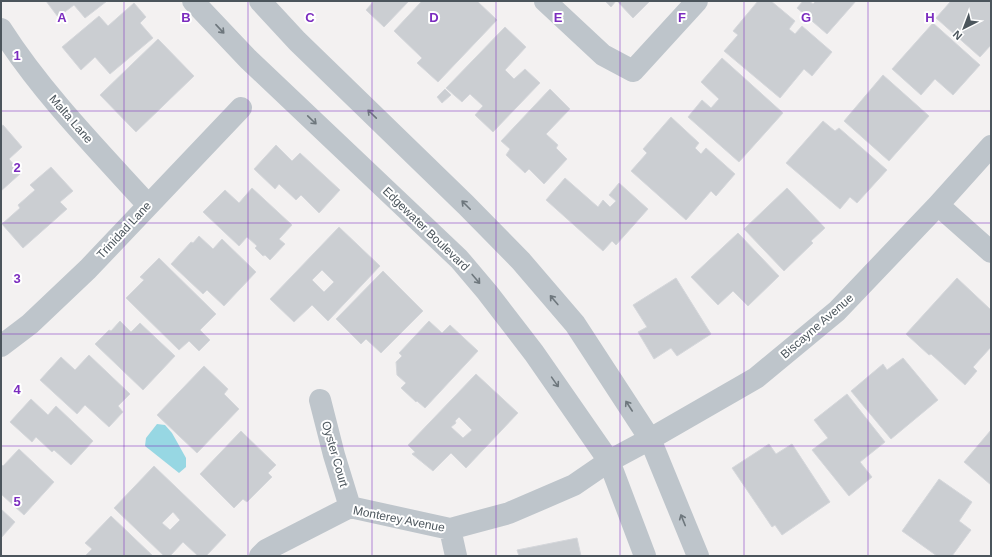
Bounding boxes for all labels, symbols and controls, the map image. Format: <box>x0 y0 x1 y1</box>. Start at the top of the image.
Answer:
north arrow <box>944 8 984 48</box>
text: A <box>57 10 67 25</box>
text: B <box>181 10 191 25</box>
text: C <box>305 10 315 25</box>
text: D <box>429 10 439 25</box>
text: E <box>554 10 563 25</box>
text: F <box>678 10 686 25</box>
text: G <box>801 10 811 25</box>
text: H <box>925 10 935 25</box>
one-way arrow <box>215 24 224 35</box>
text: N <box>950 28 964 43</box>
text: 1 <box>13 48 21 63</box>
street label: Malta Lane <box>46 92 96 146</box>
one-way arrow <box>367 109 377 119</box>
one-way arrow <box>307 116 317 125</box>
text: 2 <box>13 160 21 175</box>
street label: Edgewater Boulevard <box>380 184 472 274</box>
street label: Trinidad Lane <box>94 198 154 261</box>
one-way arrow <box>461 200 470 210</box>
text: 3 <box>13 271 21 286</box>
one-way arrow <box>471 274 480 284</box>
street label: Biscayne Avenue <box>778 290 856 361</box>
one-way arrow <box>550 295 559 305</box>
one-way arrow <box>551 377 559 388</box>
text: 4 <box>13 382 21 397</box>
one-way arrow <box>625 401 633 412</box>
street label: Oyster Court <box>319 419 351 489</box>
text: 5 <box>13 494 21 509</box>
street label: Monterey Avenue <box>352 503 446 535</box>
one-way arrow <box>679 514 687 526</box>

